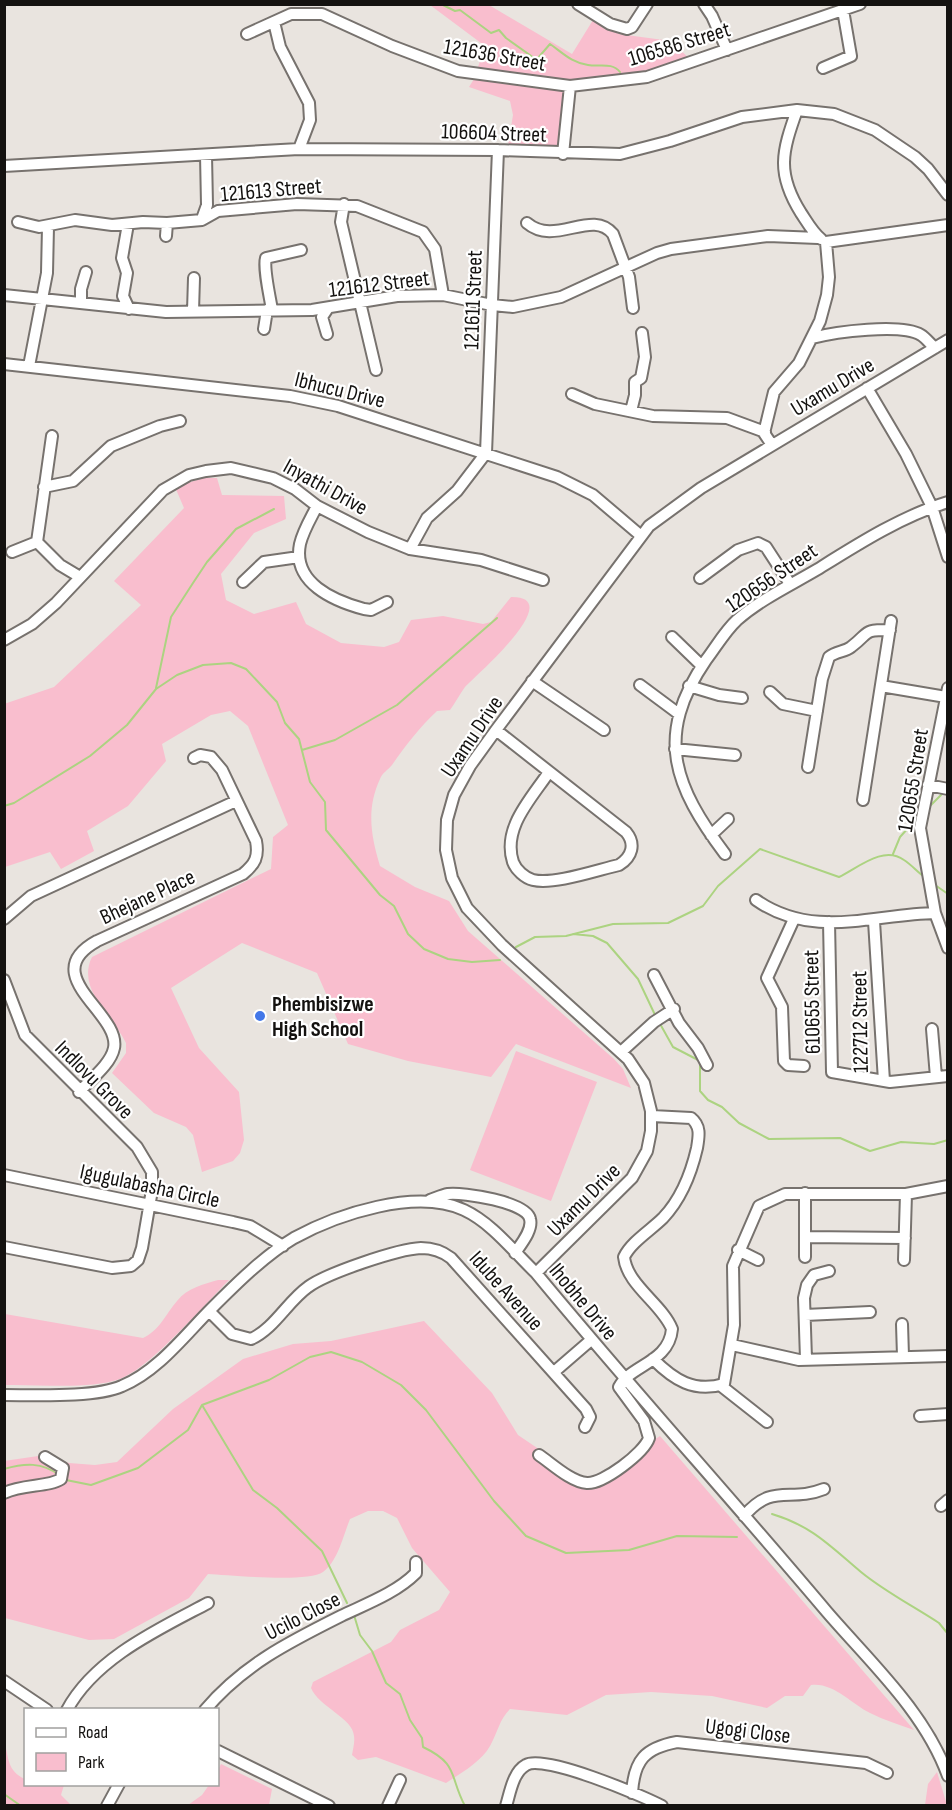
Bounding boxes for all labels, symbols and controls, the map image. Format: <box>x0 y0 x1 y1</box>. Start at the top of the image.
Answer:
street label: 106586 Street <box>625 16 734 73</box>
street label: 121636 Street <box>442 33 548 78</box>
street label: 106604 Street <box>441 118 548 149</box>
street label: 121613 Street <box>220 173 323 208</box>
street label: 121611 Street <box>458 249 489 350</box>
street label: 121612 Street <box>327 265 431 304</box>
street label: Uxamu Drive <box>786 352 879 423</box>
street label: Ibhucu Drive <box>292 366 388 415</box>
street label: Inyathi Drive <box>278 453 372 522</box>
street label: 120656 Street <box>721 538 823 619</box>
street label: Uxamu Drive <box>435 691 509 783</box>
street label: 120655 Street <box>892 726 935 834</box>
street label: Bhejane Place <box>96 864 199 931</box>
street label: 610655 Street <box>798 949 827 1054</box>
street label: 122712 Street <box>846 970 875 1073</box>
place label: Phembisizwe High School <box>272 991 374 1043</box>
marker: Phembisizwe High School <box>253 1009 267 1023</box>
street label: Indlovu Grove <box>49 1035 139 1125</box>
street label: Igugulabasha Circle <box>77 1158 222 1214</box>
street label: Uxamu Drive <box>542 1158 626 1242</box>
street label: Idube Avenue <box>463 1246 549 1336</box>
street label: Ihobhe Drive <box>543 1258 623 1346</box>
street label: Ucilo Close <box>260 1586 345 1647</box>
legend <box>24 1708 219 1786</box>
street label: Ugogi Close <box>704 1713 792 1750</box>
text: Road <box>78 1722 108 1743</box>
text: Park <box>78 1752 104 1773</box>

